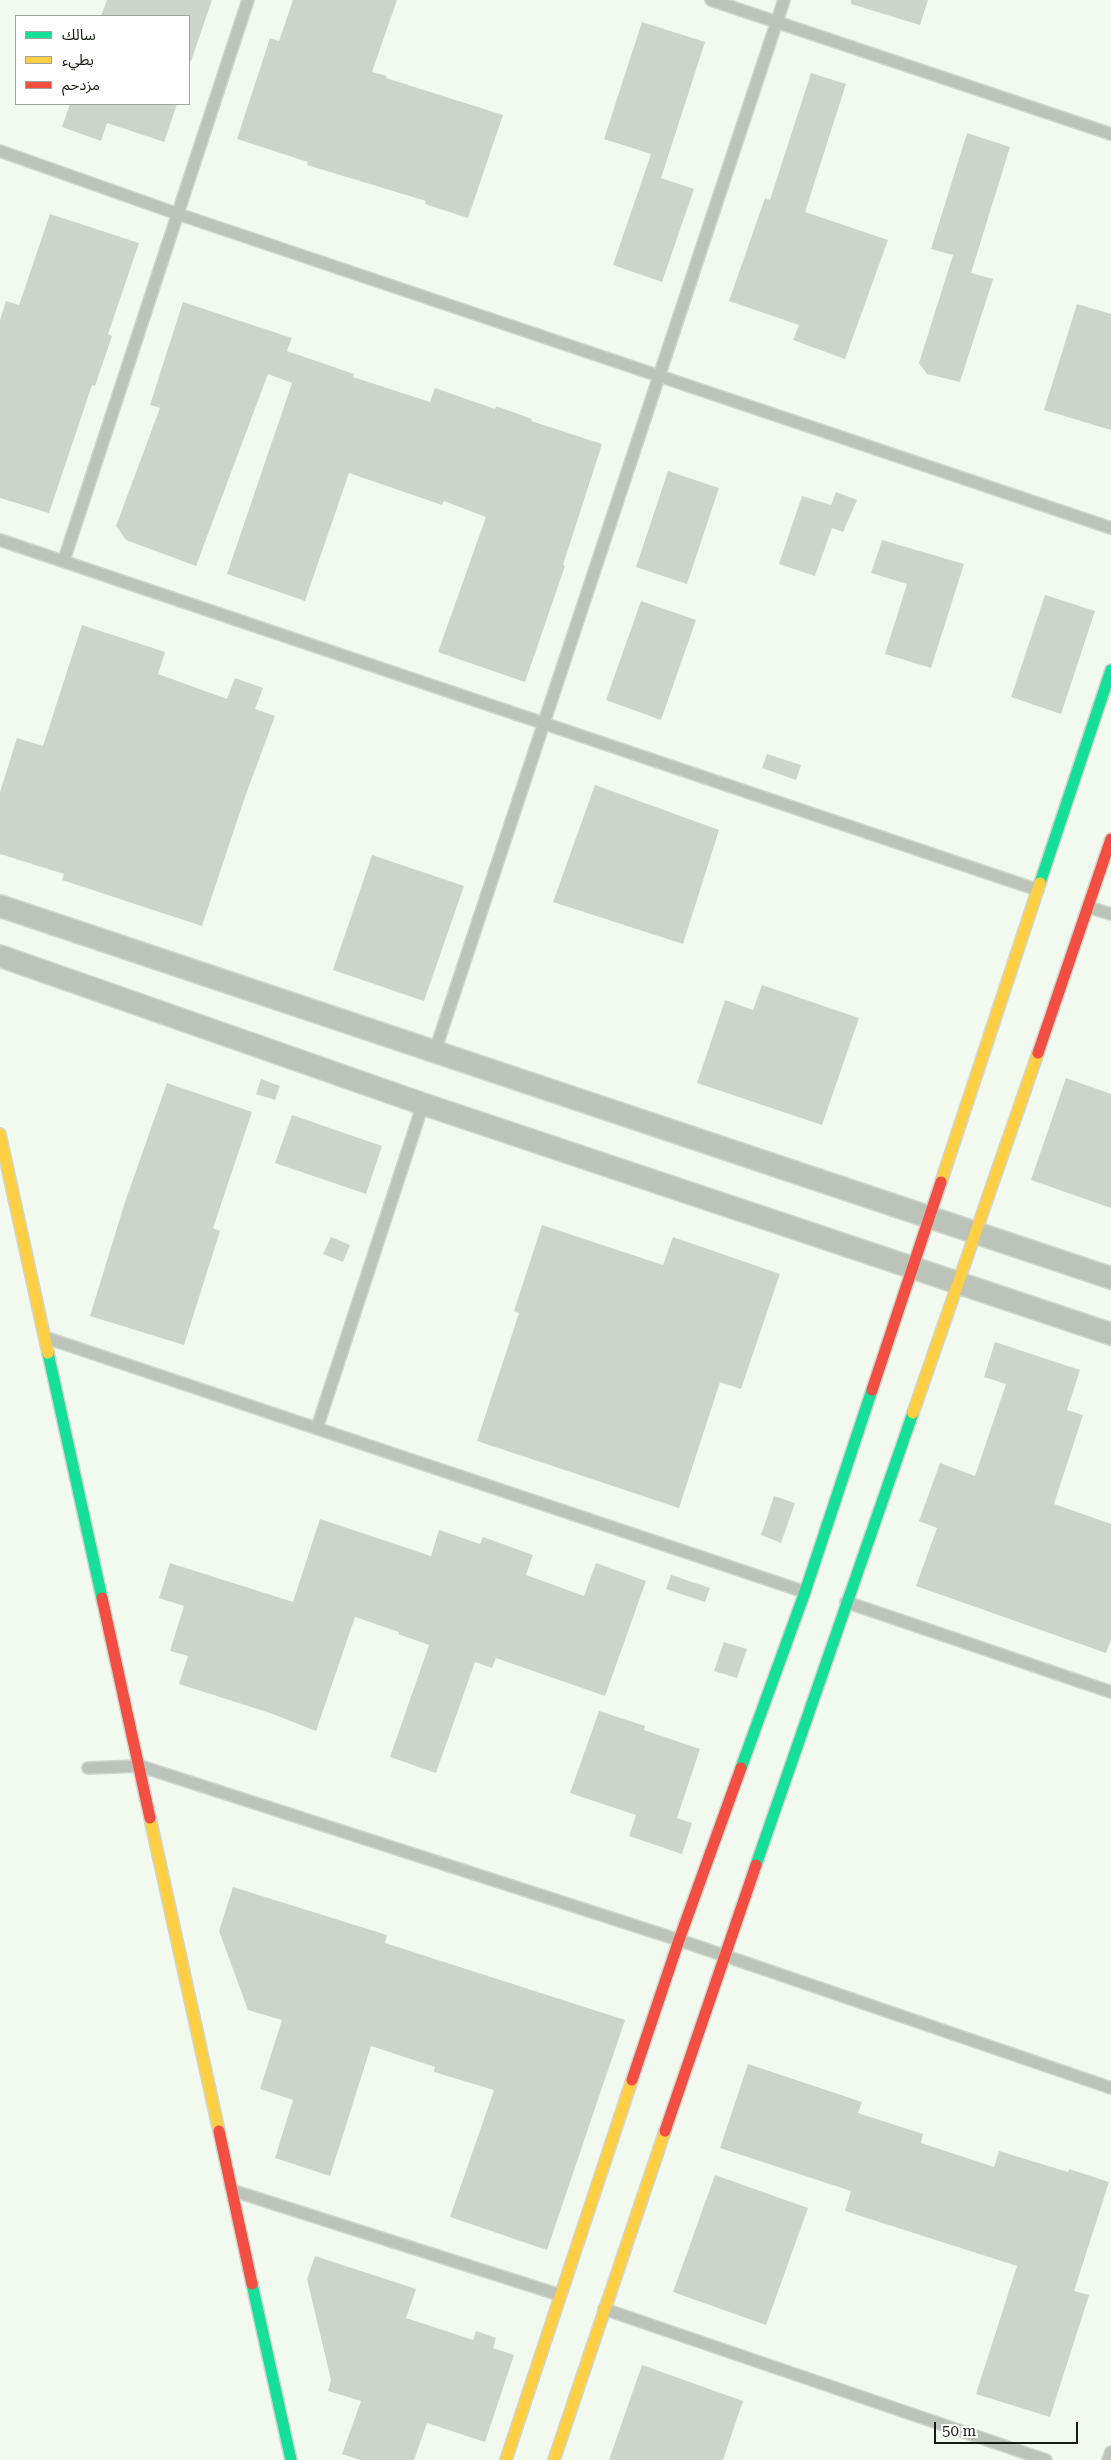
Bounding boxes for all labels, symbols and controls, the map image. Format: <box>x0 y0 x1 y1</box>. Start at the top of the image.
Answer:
legend <box>15 15 190 105</box>
text: سالك <box>62 26 96 44</box>
text: بطيء <box>62 51 94 69</box>
text: مزدحم <box>62 76 100 94</box>
scale bar <box>936 2412 1080 2444</box>
text: 50 m <box>942 2422 976 2440</box>

